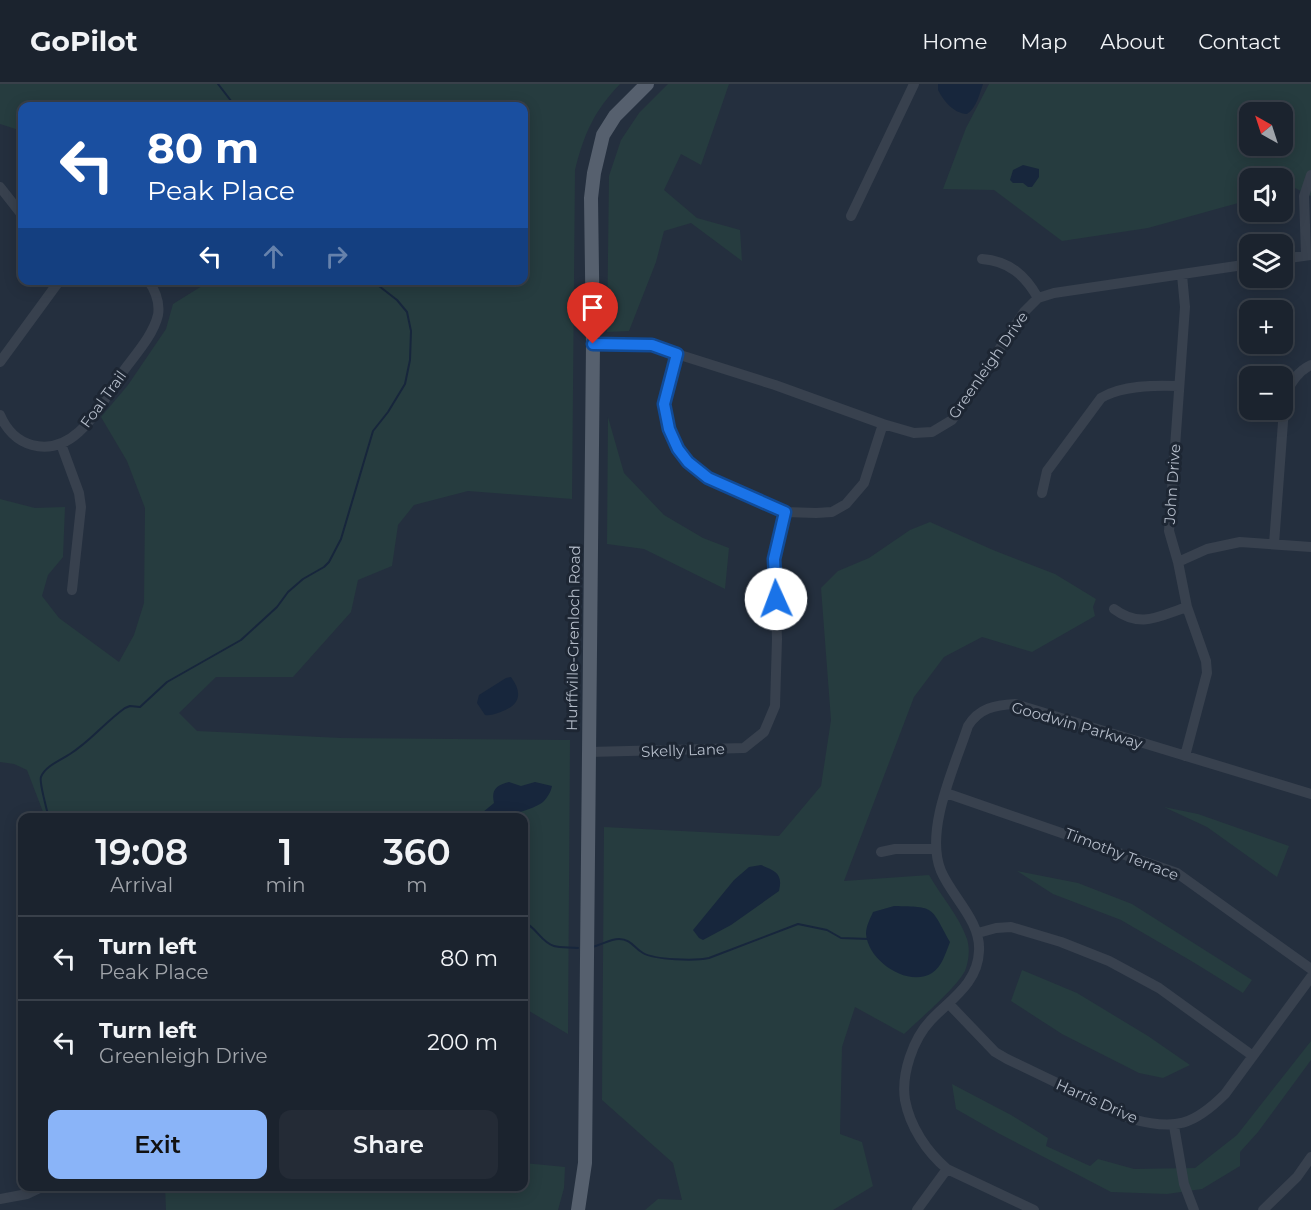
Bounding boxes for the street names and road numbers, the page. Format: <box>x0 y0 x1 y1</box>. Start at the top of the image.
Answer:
street label: Greenleigh Drive <box>944 308 1032 422</box>
street label: Foal Trail <box>76 367 130 431</box>
street label: John Drive <box>1160 443 1184 526</box>
street label: Hurffville-Grenloch Road <box>562 545 584 731</box>
street label: Goodwin Parkway <box>1009 697 1145 753</box>
street label: Skelly Lane <box>641 739 725 761</box>
street label: Timothy Terrace <box>1062 824 1182 884</box>
street label: Harris Drive <box>1053 1075 1141 1127</box>

